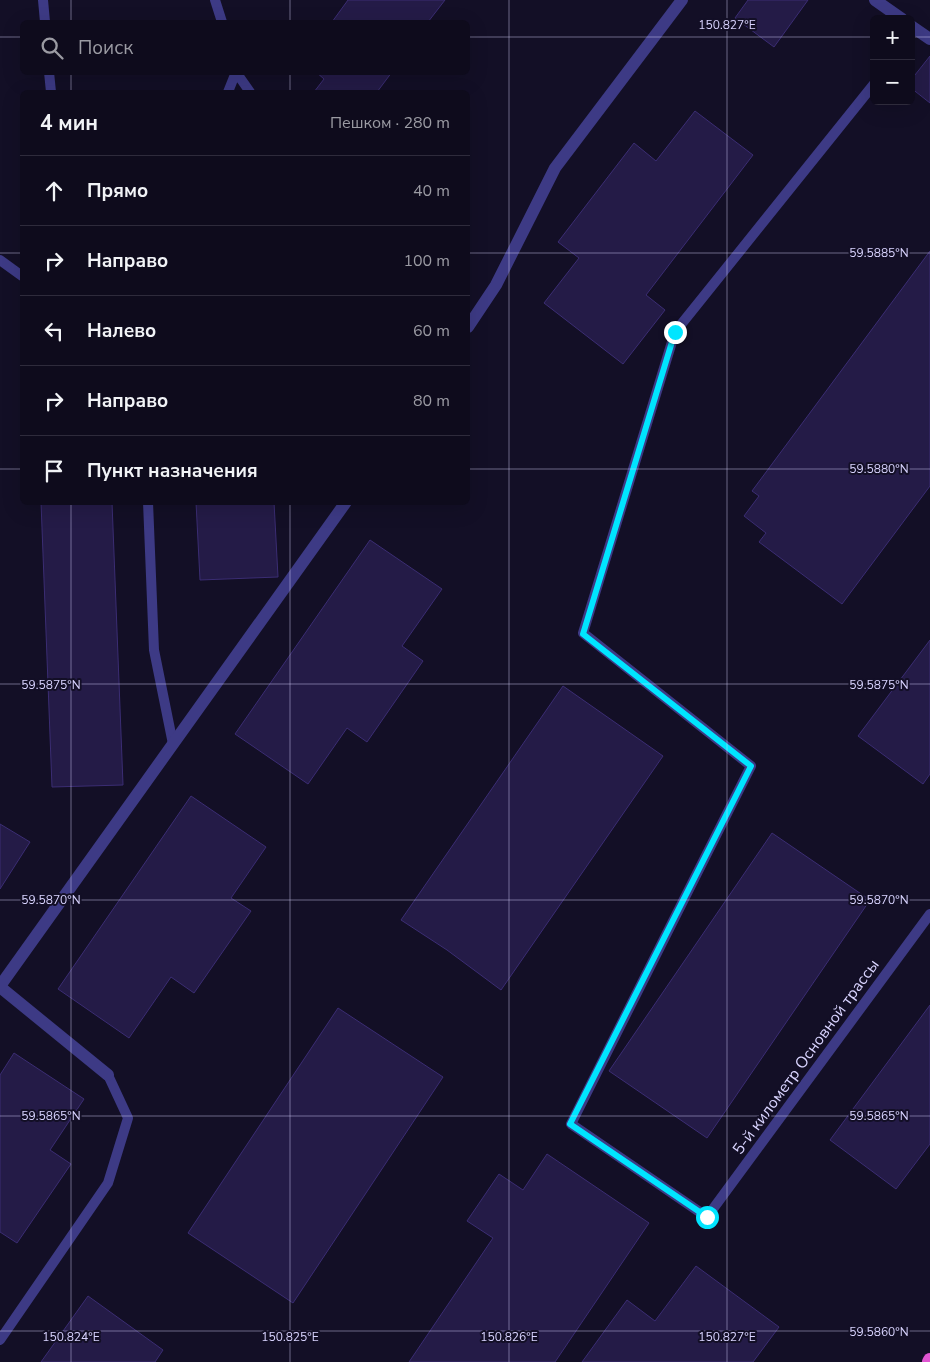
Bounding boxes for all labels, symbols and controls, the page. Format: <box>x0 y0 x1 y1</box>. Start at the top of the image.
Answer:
map controls <box>870 15 915 105</box>
button: + <box>870 15 915 60</box>
text: 150.827°E <box>698 17 756 33</box>
search box <box>20 20 470 75</box>
icon: search <box>38 34 66 62</box>
text: Поиск <box>78 35 133 61</box>
button: − <box>870 60 915 105</box>
text: 4 мин <box>40 109 98 137</box>
text: Пешком · 280 m <box>330 112 450 134</box>
icon: ahead <box>40 177 68 205</box>
text: Прямо <box>87 178 148 204</box>
text: 40 m <box>413 180 450 202</box>
text: 59.5885°N <box>849 245 909 261</box>
icon: right <box>40 247 68 275</box>
text: Направо <box>87 248 168 274</box>
text: 100 m <box>403 250 450 272</box>
icon: left <box>40 317 68 345</box>
text: Налево <box>87 318 156 344</box>
text: 60 m <box>413 320 450 342</box>
route end <box>664 321 687 344</box>
icon: right <box>40 387 68 415</box>
text: Направо <box>87 388 168 414</box>
text: 80 m <box>413 390 450 412</box>
icon: arrive <box>40 457 68 485</box>
text: Пункт назначения <box>87 458 258 484</box>
text: 59.5880°N <box>849 461 909 477</box>
text: 59.5875°N <box>21 677 81 693</box>
text: 59.5875°N <box>849 677 909 693</box>
text: 59.5870°N <box>21 892 81 908</box>
text: 59.5870°N <box>849 892 909 908</box>
street label: 5-й километр Основной трассы <box>728 955 884 1159</box>
text: 59.5865°N <box>21 1108 81 1124</box>
text: 59.5865°N <box>849 1108 909 1124</box>
route start <box>696 1206 719 1229</box>
text: 59.5860°N <box>849 1324 909 1340</box>
text: 150.824°E <box>42 1329 100 1345</box>
text: 150.825°E <box>261 1329 319 1345</box>
text: 150.826°E <box>480 1329 538 1345</box>
text: 150.827°E <box>698 1329 756 1345</box>

